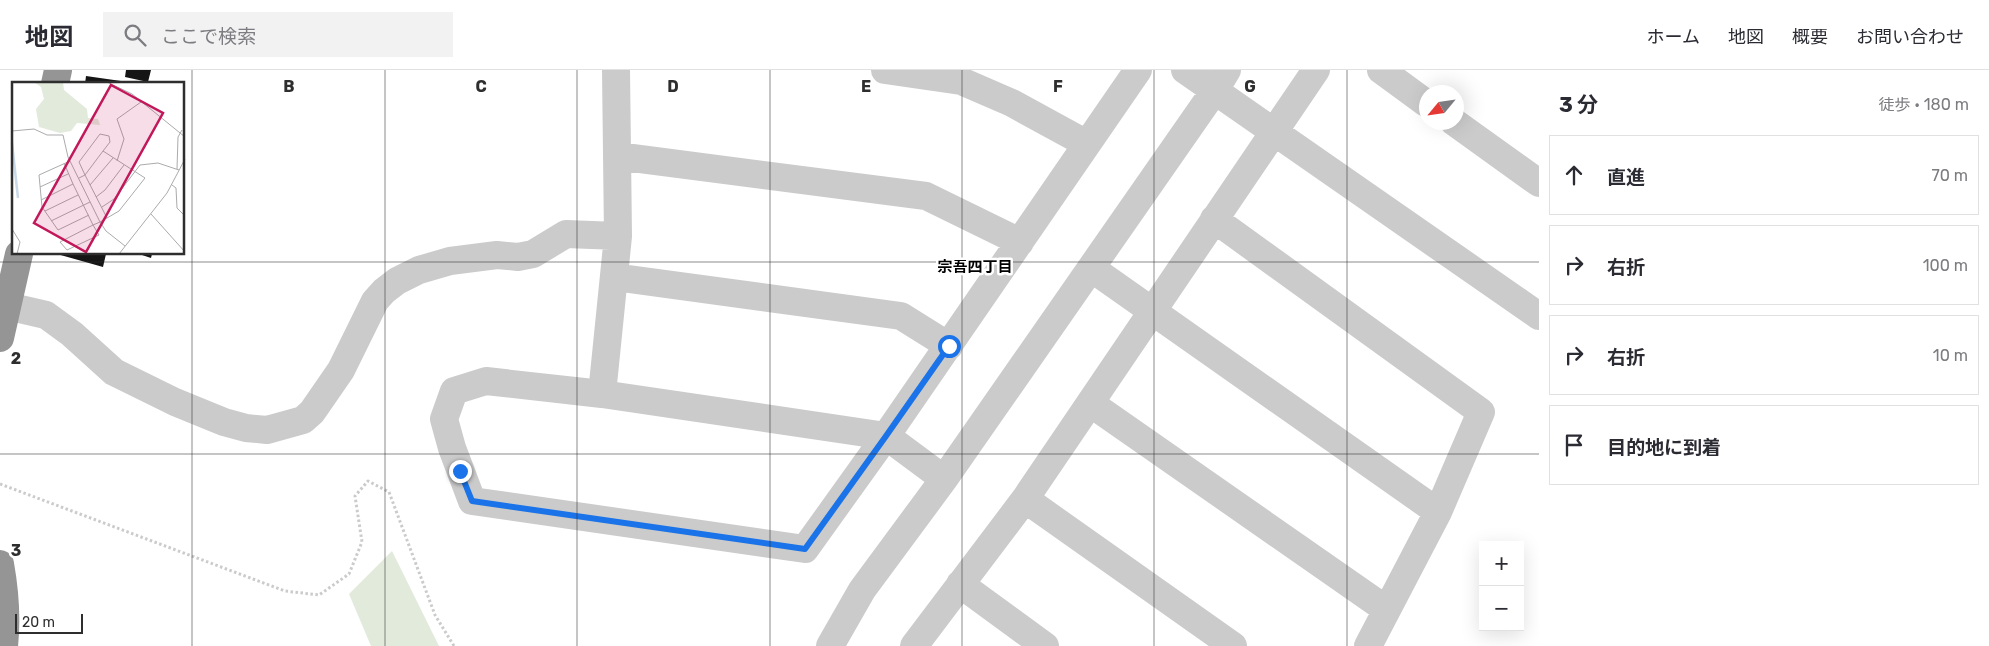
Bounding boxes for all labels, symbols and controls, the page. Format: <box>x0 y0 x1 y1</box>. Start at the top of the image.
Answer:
search box <box>103 12 453 57</box>
icon: search <box>121 21 149 49</box>
text: 地図 <box>25 23 73 51</box>
text: ここで検索 <box>161 25 256 48</box>
text: ホーム <box>1647 26 1700 48</box>
text: 地図 <box>1728 26 1764 48</box>
text: 概要 <box>1792 26 1828 48</box>
text: お問い合わせ <box>1856 26 1964 48</box>
text: B <box>283 77 295 96</box>
text: C <box>475 77 487 96</box>
text: D <box>667 77 679 96</box>
text: E <box>861 77 871 96</box>
text: F <box>1053 77 1063 96</box>
text: G <box>1244 77 1256 96</box>
inset map <box>12 82 185 255</box>
north arrow <box>1419 85 1464 130</box>
text: 3 分 <box>1559 92 1598 117</box>
text: 徒歩 · 180 m <box>1879 95 1969 114</box>
icon: ahead <box>1560 161 1588 189</box>
text: 直進 <box>1607 166 1645 189</box>
text: 70 m <box>1931 166 1968 185</box>
icon: right <box>1560 251 1588 279</box>
text: 右折 <box>1607 256 1645 279</box>
text: 100 m <box>1923 256 1968 275</box>
district label: 宗吾四丁目 <box>937 258 1013 276</box>
route start <box>938 335 961 358</box>
icon: right <box>1560 341 1588 369</box>
text: 右折 <box>1607 346 1645 369</box>
text: 10 m <box>1933 346 1968 365</box>
text: 2 <box>11 349 21 368</box>
icon: arrive <box>1560 431 1588 459</box>
text: 目的地に到着 <box>1607 436 1721 459</box>
route end <box>449 460 472 483</box>
text: 3 <box>11 541 21 560</box>
map controls <box>1479 541 1524 631</box>
button: + <box>1479 541 1524 586</box>
button: − <box>1479 586 1524 631</box>
scale bar <box>15 611 82 634</box>
text: 20 m <box>22 614 55 631</box>

